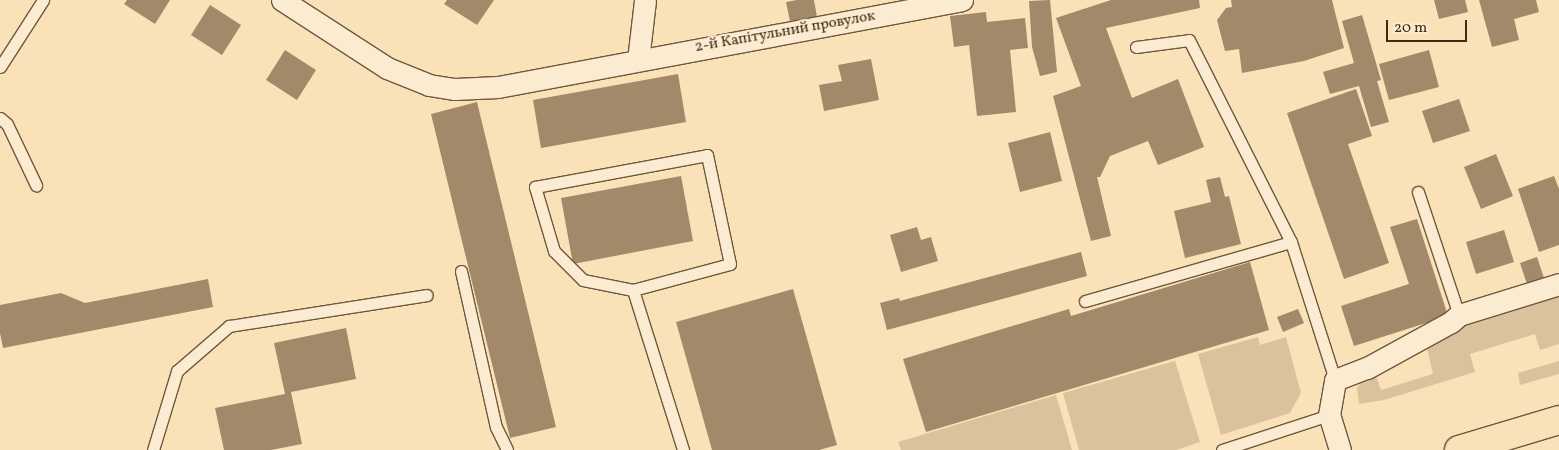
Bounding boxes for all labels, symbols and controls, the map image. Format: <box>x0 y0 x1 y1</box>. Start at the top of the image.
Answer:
street label: 2-й Капітульний провулок <box>694 7 876 57</box>
scale bar <box>1389 10 1470 42</box>
text: 20 m <box>1394 18 1427 39</box>

